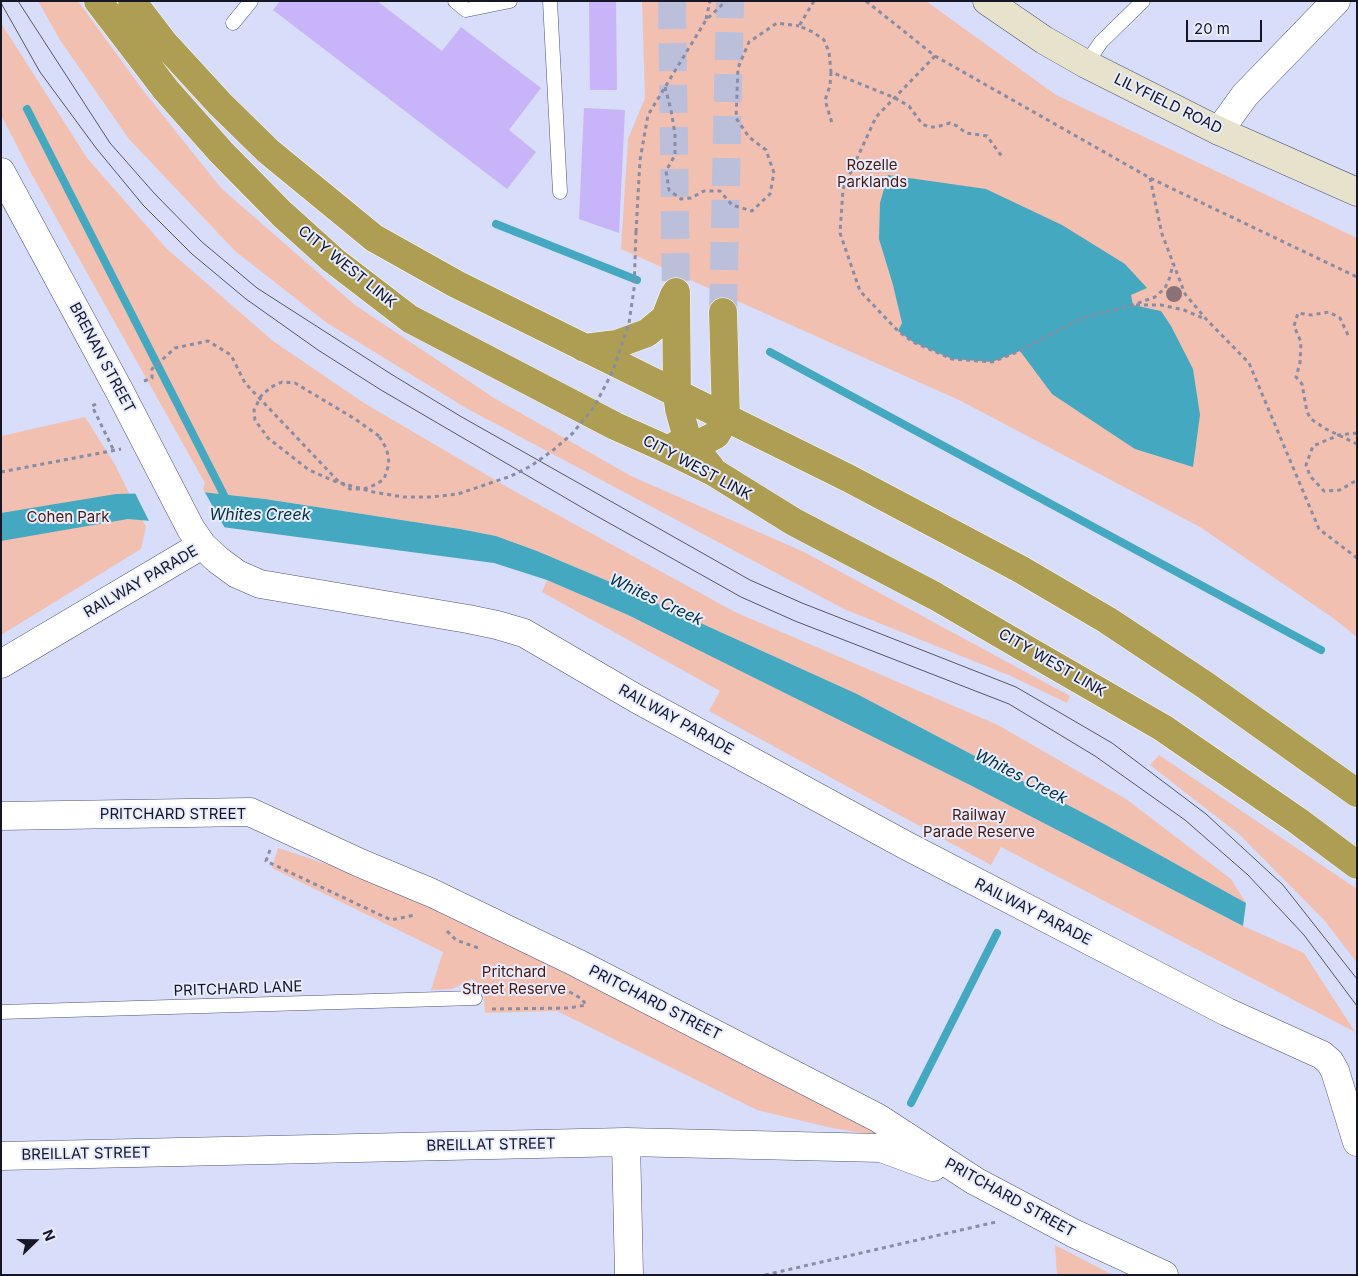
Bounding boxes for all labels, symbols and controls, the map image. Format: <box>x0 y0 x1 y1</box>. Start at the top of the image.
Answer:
scale bar <box>1188 10 1264 42</box>
text: 20 m <box>1194 19 1230 38</box>
street label: LILYFIELD ROAD <box>1111 70 1225 138</box>
park label: Rozelle Parklands <box>837 156 907 191</box>
street label: CITY WEST LINK <box>294 222 400 312</box>
street label: BRENAN STREET <box>65 300 139 416</box>
street label: CITY WEST LINK <box>640 432 754 504</box>
water label: Whites Creek <box>209 505 311 525</box>
park label: Cohen Park <box>27 508 109 526</box>
street label: RAILWAY PARADE <box>81 542 201 622</box>
water label: Whites Creek <box>606 570 706 630</box>
street label: CITY WEST LINK <box>995 625 1109 701</box>
street label: RAILWAY PARADE <box>615 681 737 759</box>
water label: Whites Creek <box>972 746 1070 808</box>
street label: PRITCHARD STREET <box>100 805 246 823</box>
park label: Railway Parade Reserve <box>923 806 1035 841</box>
street label: RAILWAY PARADE <box>972 875 1094 949</box>
street label: PRITCHARD STREET <box>586 962 724 1044</box>
park label: Pritchard Street Reserve <box>462 963 566 998</box>
street label: PRITCHARD LANE <box>173 978 303 1000</box>
street label: BREILLAT STREET <box>426 1135 556 1155</box>
street label: BREILLAT STREET <box>21 1144 151 1164</box>
street label: PRITCHARD STREET <box>942 1155 1078 1241</box>
north arrow <box>10 1216 60 1266</box>
text: N <box>39 1227 59 1243</box>

